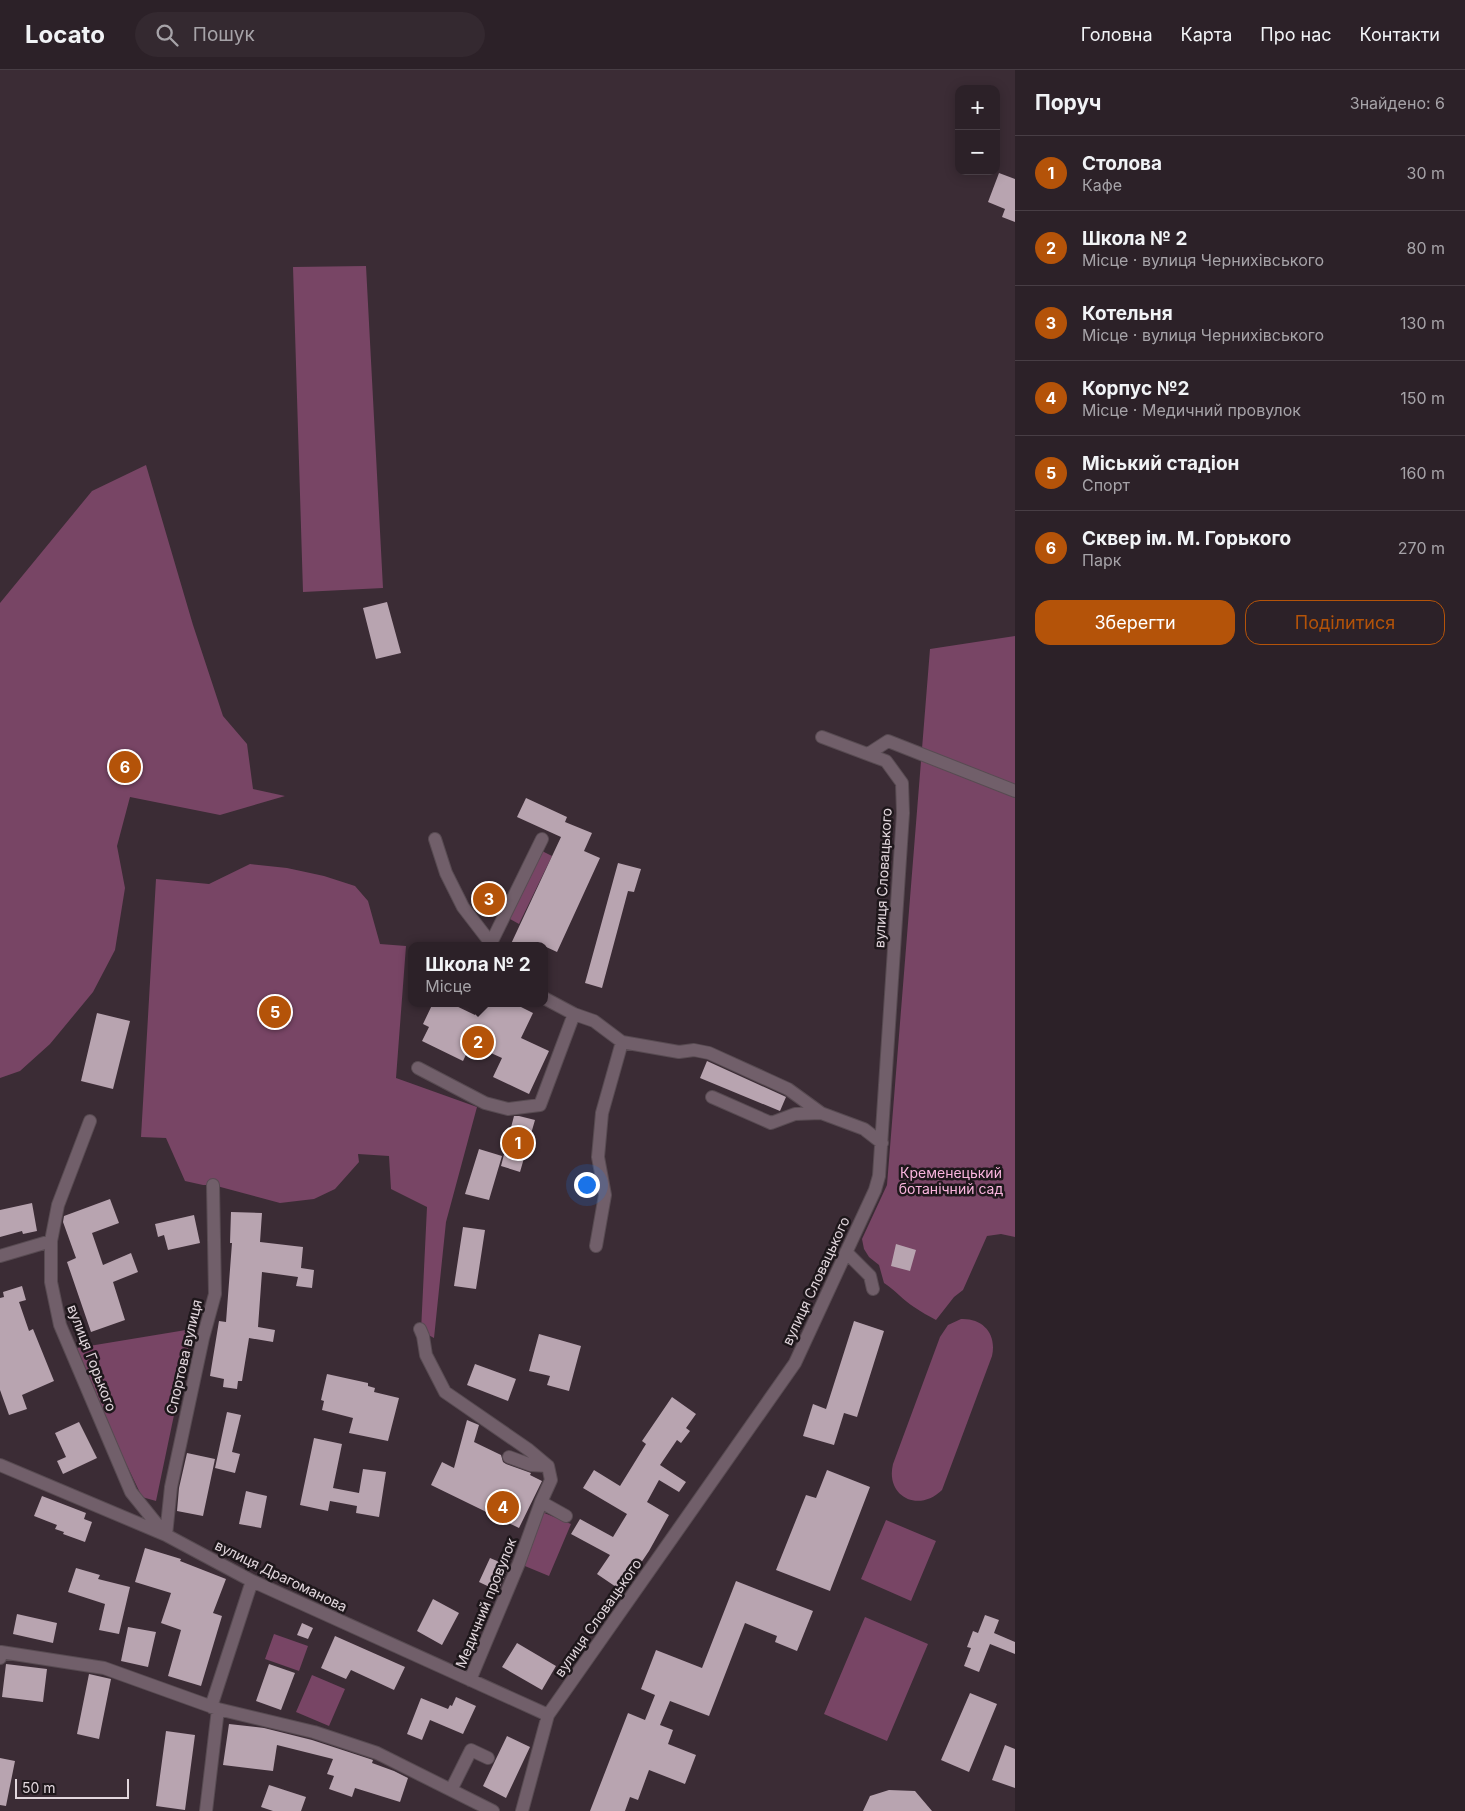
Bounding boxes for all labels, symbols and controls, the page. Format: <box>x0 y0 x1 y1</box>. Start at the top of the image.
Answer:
search box <box>135 12 485 57</box>
text: Locato <box>25 20 105 49</box>
icon: search <box>153 21 181 49</box>
text: Пошук <box>193 23 255 46</box>
text: Головна <box>1081 24 1153 45</box>
text: Карта <box>1181 24 1232 45</box>
text: Про нас <box>1260 24 1332 45</box>
text: Контакти <box>1360 24 1440 45</box>
map controls <box>955 85 1000 175</box>
button: + <box>955 85 1000 130</box>
text: Поруч <box>1035 90 1102 115</box>
text: Знайдено: 6 <box>1350 93 1445 113</box>
button: − <box>955 130 1000 175</box>
text: Столова <box>1082 152 1162 175</box>
text: 1 <box>1048 163 1054 183</box>
text: 30 m <box>1407 163 1445 183</box>
text: Кафе <box>1082 175 1122 195</box>
text: Школа № 2 <box>1082 227 1188 250</box>
text: 2 <box>1046 238 1056 258</box>
text: 80 m <box>1406 238 1445 258</box>
text: Місце · вулиця Чернихівського <box>1082 250 1324 270</box>
text: Котельня <box>1082 302 1173 325</box>
text: 3 <box>1046 313 1056 333</box>
text: 130 m <box>1400 313 1445 333</box>
text: Місце · вулиця Чернихівського <box>1082 325 1324 345</box>
text: Корпус №2 <box>1082 377 1190 400</box>
text: 4 <box>1046 388 1056 408</box>
text: 150 m <box>1400 388 1445 408</box>
text: Місце · Медичний провулок <box>1082 400 1301 420</box>
text: Міський стадіон <box>1082 452 1239 475</box>
text: 5 <box>1046 463 1056 483</box>
text: 160 m <box>1400 463 1445 483</box>
text: Спорт <box>1082 475 1130 495</box>
text: Сквер ім. М. Горького <box>1082 527 1291 550</box>
text: 6 <box>1046 538 1056 558</box>
text: 270 m <box>1398 538 1445 558</box>
text: Парк <box>1082 550 1121 570</box>
button: Зберегти <box>1035 600 1235 645</box>
button: Поділитися <box>1245 600 1445 645</box>
pin: 6 <box>109 748 141 786</box>
street label: вулиця Словацького <box>870 808 895 948</box>
pin: 3 <box>473 880 505 918</box>
popup <box>408 942 548 1007</box>
text: Школа № 2 <box>425 953 531 976</box>
text: Місце <box>425 976 472 996</box>
pin: 5 <box>259 993 291 1031</box>
pin: 2 <box>462 1023 494 1061</box>
pin: 1 <box>502 1124 534 1162</box>
park label: Кременецький ботанічний сад <box>899 1164 1003 1197</box>
your location <box>574 1172 600 1198</box>
street label: вулиця Словацького <box>778 1214 853 1348</box>
street label: Спортова вулиця <box>162 1298 205 1416</box>
street label: вулиця Горького <box>64 1302 121 1414</box>
pin: 4 <box>487 1488 519 1526</box>
street label: Медичний провулок <box>452 1535 520 1670</box>
street label: вулиця Драгоманова <box>212 1536 350 1615</box>
street label: вулиця Словацького <box>550 1555 645 1680</box>
scale bar <box>15 1776 129 1799</box>
text: 50 m <box>22 1779 56 1796</box>

